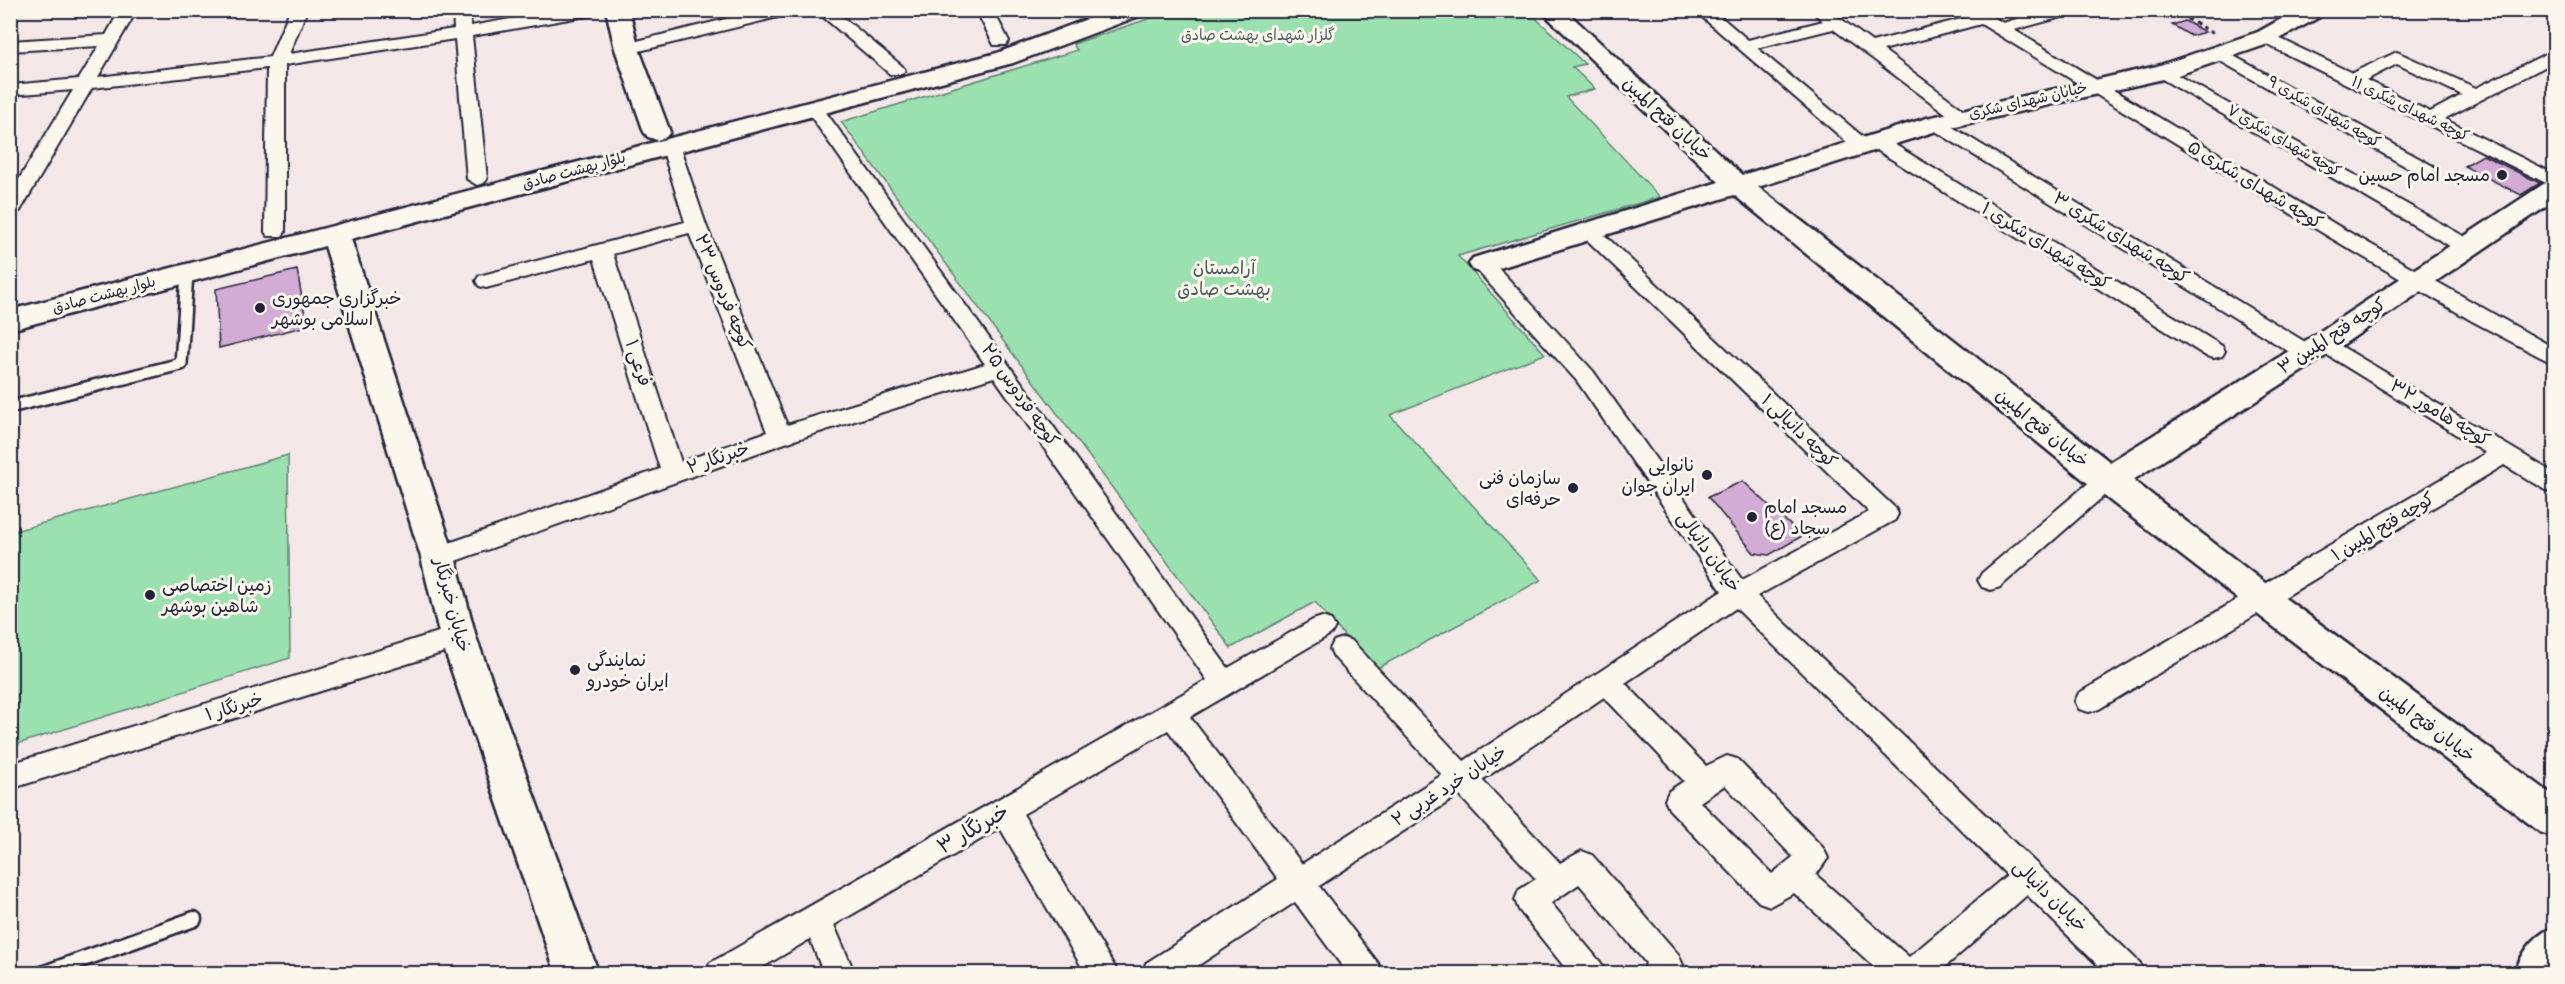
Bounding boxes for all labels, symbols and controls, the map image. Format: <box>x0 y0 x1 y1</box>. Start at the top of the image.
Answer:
park label: گلزار شهدای بهشت صادق <box>1181 26 1335 45</box>
street label: خیابان فتح المبین <box>1618 72 1716 166</box>
street label: کوچه شهدای شکری ۹ <box>2264 72 2384 152</box>
street label: کوچه شهدای شکری ۱۱ <box>2348 72 2472 146</box>
street label: خیابان شهدای شکری <box>1967 78 2089 124</box>
street label: کوچه شهدای شکری ۷ <box>2224 101 2344 181</box>
street label: کوچه شهدای شکری ۵ <box>2183 135 2327 235</box>
street label: بلوار بهشت صادق <box>520 148 628 194</box>
place label: مسجد امام حسین <box>2358 164 2490 189</box>
marker: مسجد امام حسین <box>2495 168 2509 182</box>
street label: کوچه شهدای شکری ۳ <box>2049 187 2194 289</box>
street label: کوچه شهدای شکری ۱ <box>1977 197 2115 295</box>
street label: کوچه فردوس ۲۳ <box>689 231 757 354</box>
park label: آرامستان بهشت صادق <box>1177 257 1271 301</box>
street label: بلوار بهشت صادق <box>50 272 158 318</box>
place label: خبرگزاری جمهوری اسلامی بوشهر <box>270 287 402 331</box>
street label: کوچه فتح المبین ۳ <box>2274 292 2391 380</box>
marker: خبرگزاری جمهوری اسلامی بوشهر <box>253 301 267 315</box>
street label: فرعی ۱ <box>620 337 656 389</box>
street label: کوچه فردوس ۲۵ <box>976 339 1064 451</box>
street label: کوچه هامور ۳۲ <box>2386 374 2494 452</box>
street label: خیابان فتح المبین <box>1991 383 2093 473</box>
street label: کوچه دانیالی ۱ <box>1756 389 1842 473</box>
street label: خبرنگار ۲ <box>684 437 752 479</box>
place label: نانوایی ایران جوان <box>1622 454 1695 498</box>
place label: سازمان فنی حرفه‌ای <box>1479 467 1561 511</box>
marker: نانوایی ایران جوان <box>1700 468 1714 482</box>
marker: سازمان فنی حرفه‌ای <box>1566 481 1580 495</box>
street label: کوچه فتح المبین ۱ <box>2327 487 2439 567</box>
place label: مسجد امام سجاد (ع) <box>1764 496 1847 540</box>
street label: خیابان دانیالی <box>1672 507 1746 597</box>
marker: مسجد امام سجاد (ع) <box>1745 510 1759 524</box>
street label: خیابان خبرنگار <box>428 553 476 655</box>
place label: زمین اختصاصی شاهین بوشهر <box>160 574 272 618</box>
marker: زمین اختصاصی شاهین بوشهر <box>143 588 157 602</box>
place label: نمایندگی ایران خودرو <box>585 649 669 693</box>
marker: نمایندگی ایران خودرو <box>568 663 582 677</box>
street label: خیابان فتح المبین <box>2375 681 2479 767</box>
street label: خبرنگار ۱ <box>202 687 266 727</box>
street label: خیابان خرد غربی ۲ <box>1387 740 1511 832</box>
street label: خبرنگار ۳ <box>932 798 1014 860</box>
street label: خیابان دانیالی <box>2008 855 2092 937</box>

